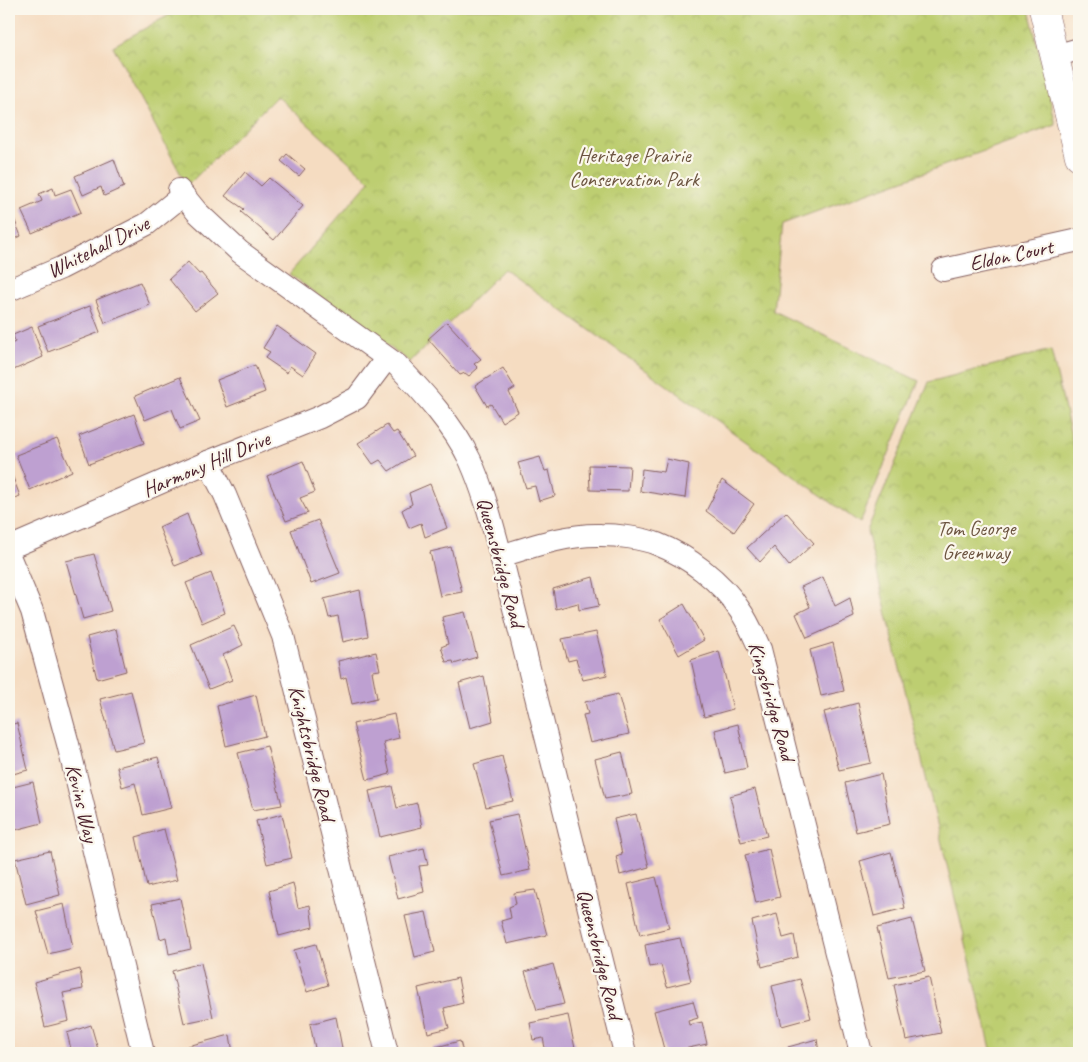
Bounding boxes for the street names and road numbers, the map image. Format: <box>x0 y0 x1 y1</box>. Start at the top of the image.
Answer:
street label: Whitehall Drive <box>43 210 154 284</box>
street label: Eldon Court <box>967 233 1057 276</box>
street label: Harmony Hill Drive <box>138 425 275 503</box>
street label: Queensbridge Road <box>471 494 532 633</box>
street label: Kingsbridge Road <box>743 639 802 767</box>
street label: Knightsbridge Road <box>283 683 342 827</box>
street label: Kevins Way <box>60 761 105 847</box>
street label: Queensbridge Road <box>571 886 630 1025</box>

